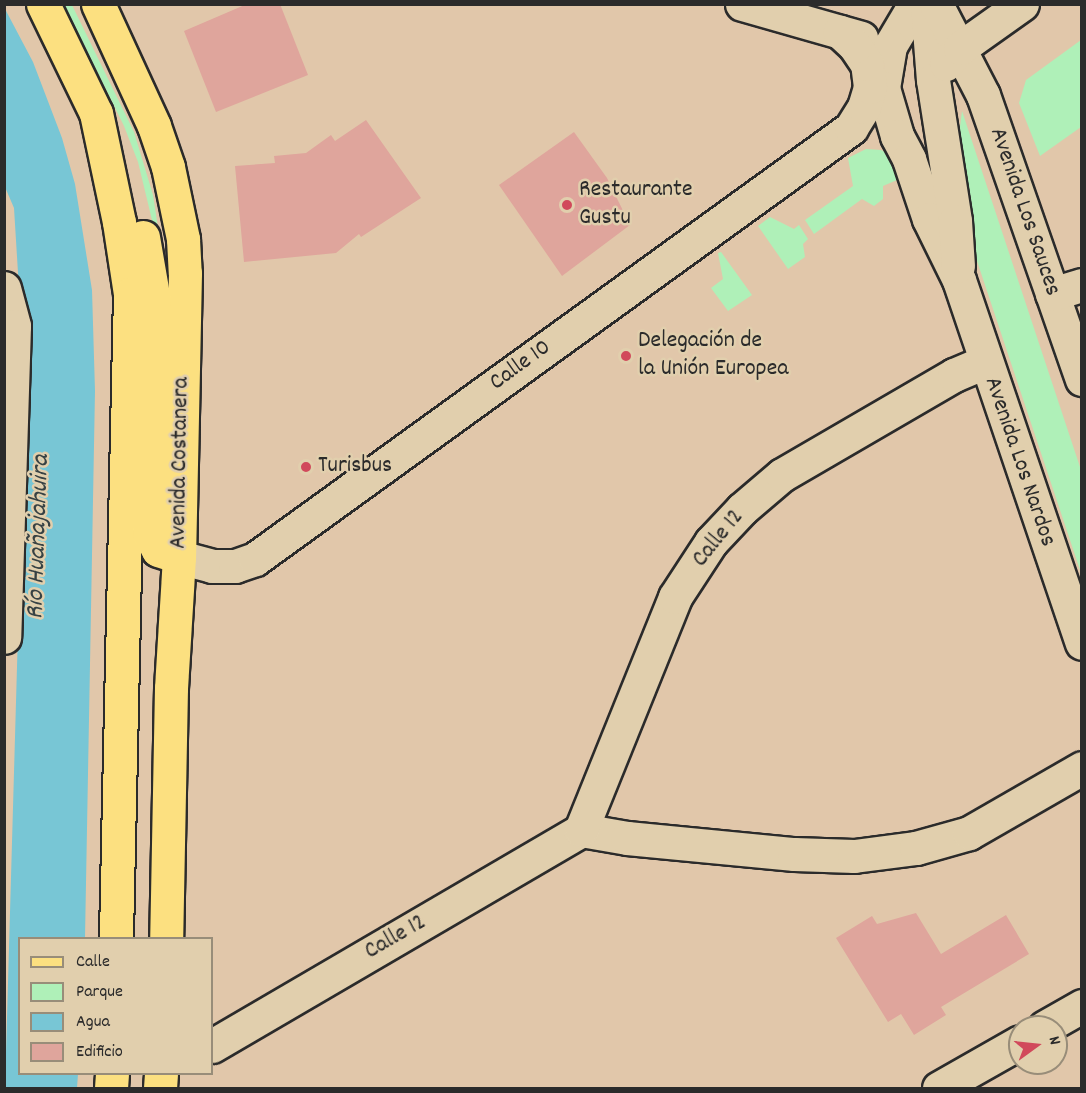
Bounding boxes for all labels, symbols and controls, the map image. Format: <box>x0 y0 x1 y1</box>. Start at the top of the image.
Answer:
street label: Avenida Los Sauces <box>982 124 1066 300</box>
place label: Restaurante Gustu <box>579 177 692 233</box>
marker: Restaurante Gustu <box>560 198 574 212</box>
place label: Delegación de la Unión Europea <box>638 328 788 384</box>
street label: Calle 10 <box>485 334 557 398</box>
marker: Delegación de la Unión Europea <box>619 349 633 363</box>
street label: Avenida Los Nardos <box>977 373 1061 551</box>
street label: Avenida Costanera <box>165 377 197 549</box>
place label: Turisbus <box>318 453 392 481</box>
water label: Río Huañajahuira <box>21 454 57 620</box>
marker: Turisbus <box>299 460 313 474</box>
street label: Calle 12 <box>687 504 751 574</box>
street label: Calle 12 <box>360 909 432 967</box>
legend <box>18 937 213 1075</box>
text: Calle <box>76 950 110 975</box>
text: Parque <box>76 980 123 1005</box>
text: Agua <box>76 1010 110 1035</box>
north arrow <box>1008 1015 1068 1075</box>
text: N <box>1042 1034 1066 1048</box>
text: Edificio <box>76 1040 123 1065</box>

